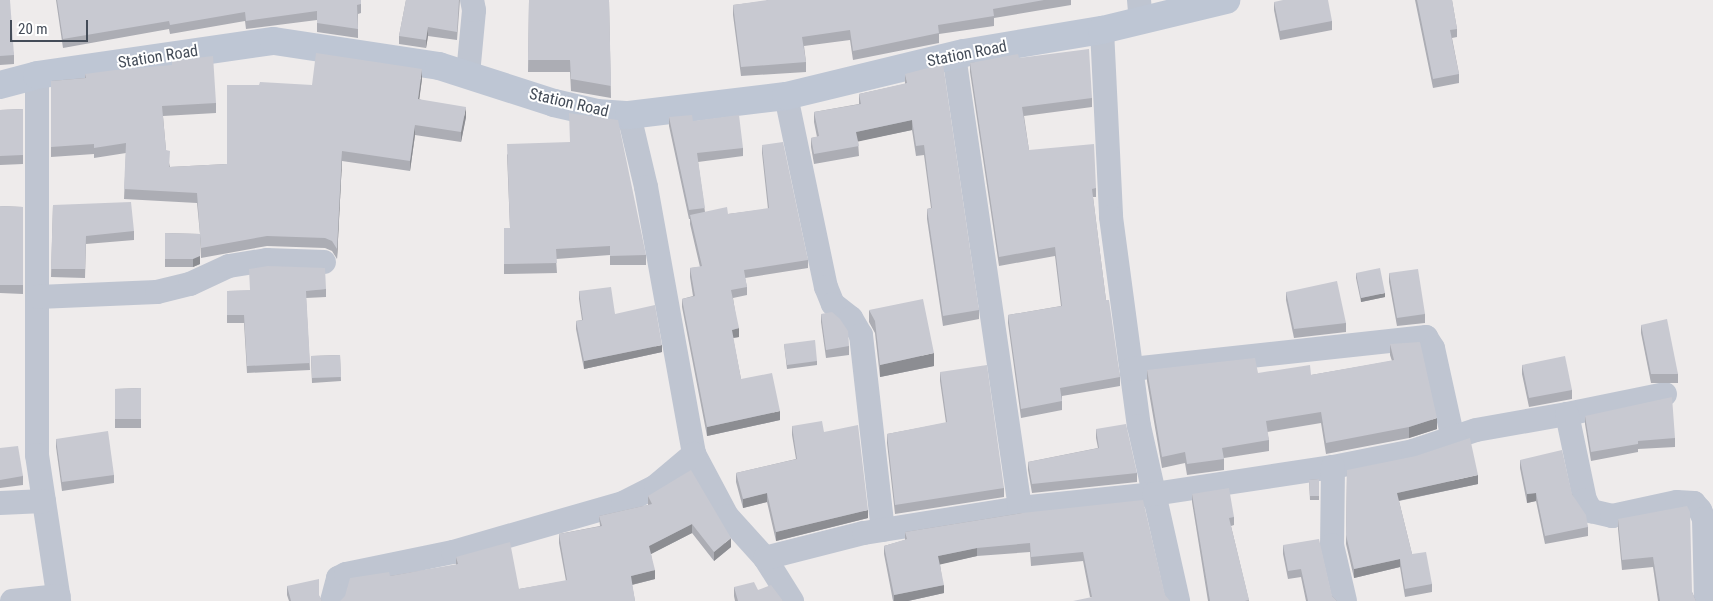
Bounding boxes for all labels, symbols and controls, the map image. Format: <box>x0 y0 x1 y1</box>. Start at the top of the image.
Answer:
scale bar <box>12 10 90 42</box>
text: 20 m <box>18 20 48 38</box>
street label: Station Road <box>926 37 1008 71</box>
street label: Station Road <box>117 41 199 73</box>
street label: Station Road <box>528 85 610 121</box>

